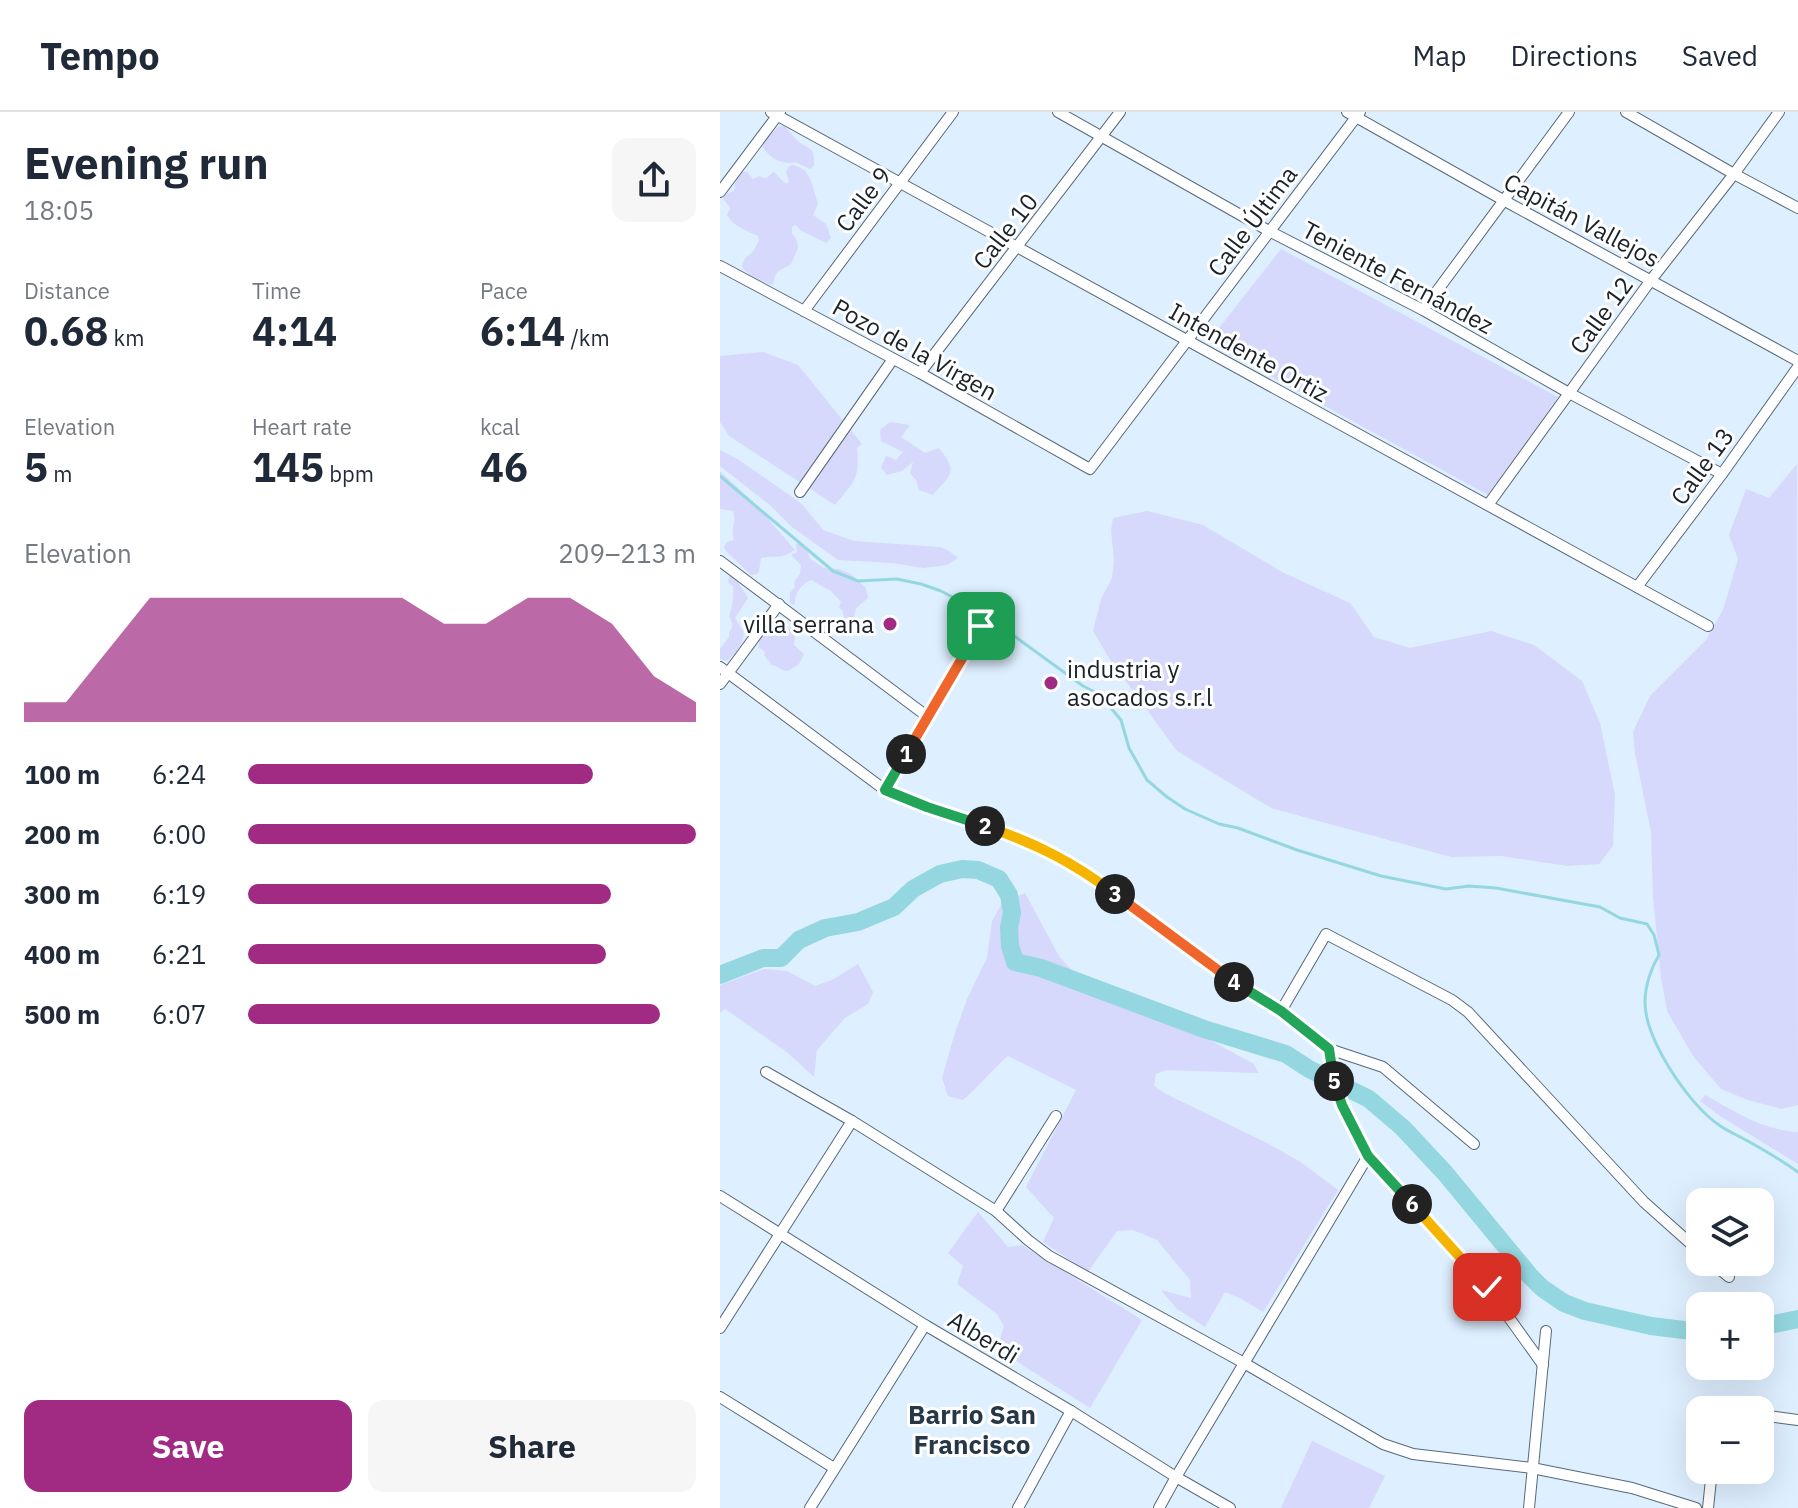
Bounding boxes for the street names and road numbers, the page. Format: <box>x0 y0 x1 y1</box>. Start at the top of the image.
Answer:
street label: Calle Última <box>1200 159 1304 283</box>
street label: Calle 9 <box>828 160 898 238</box>
street label: Capitán Vallejos <box>1498 165 1666 275</box>
street label: Calle 10 <box>965 186 1045 276</box>
street label: Teniente Fernández <box>1297 213 1499 341</box>
street label: Calle 12 <box>1562 270 1640 360</box>
street label: Pozo de la Virgen <box>827 291 1003 407</box>
street label: Intendente Ortiz <box>1164 295 1334 409</box>
street label: Calle 13 <box>1663 421 1741 511</box>
street label: Alberdi <box>943 1303 1025 1371</box>

